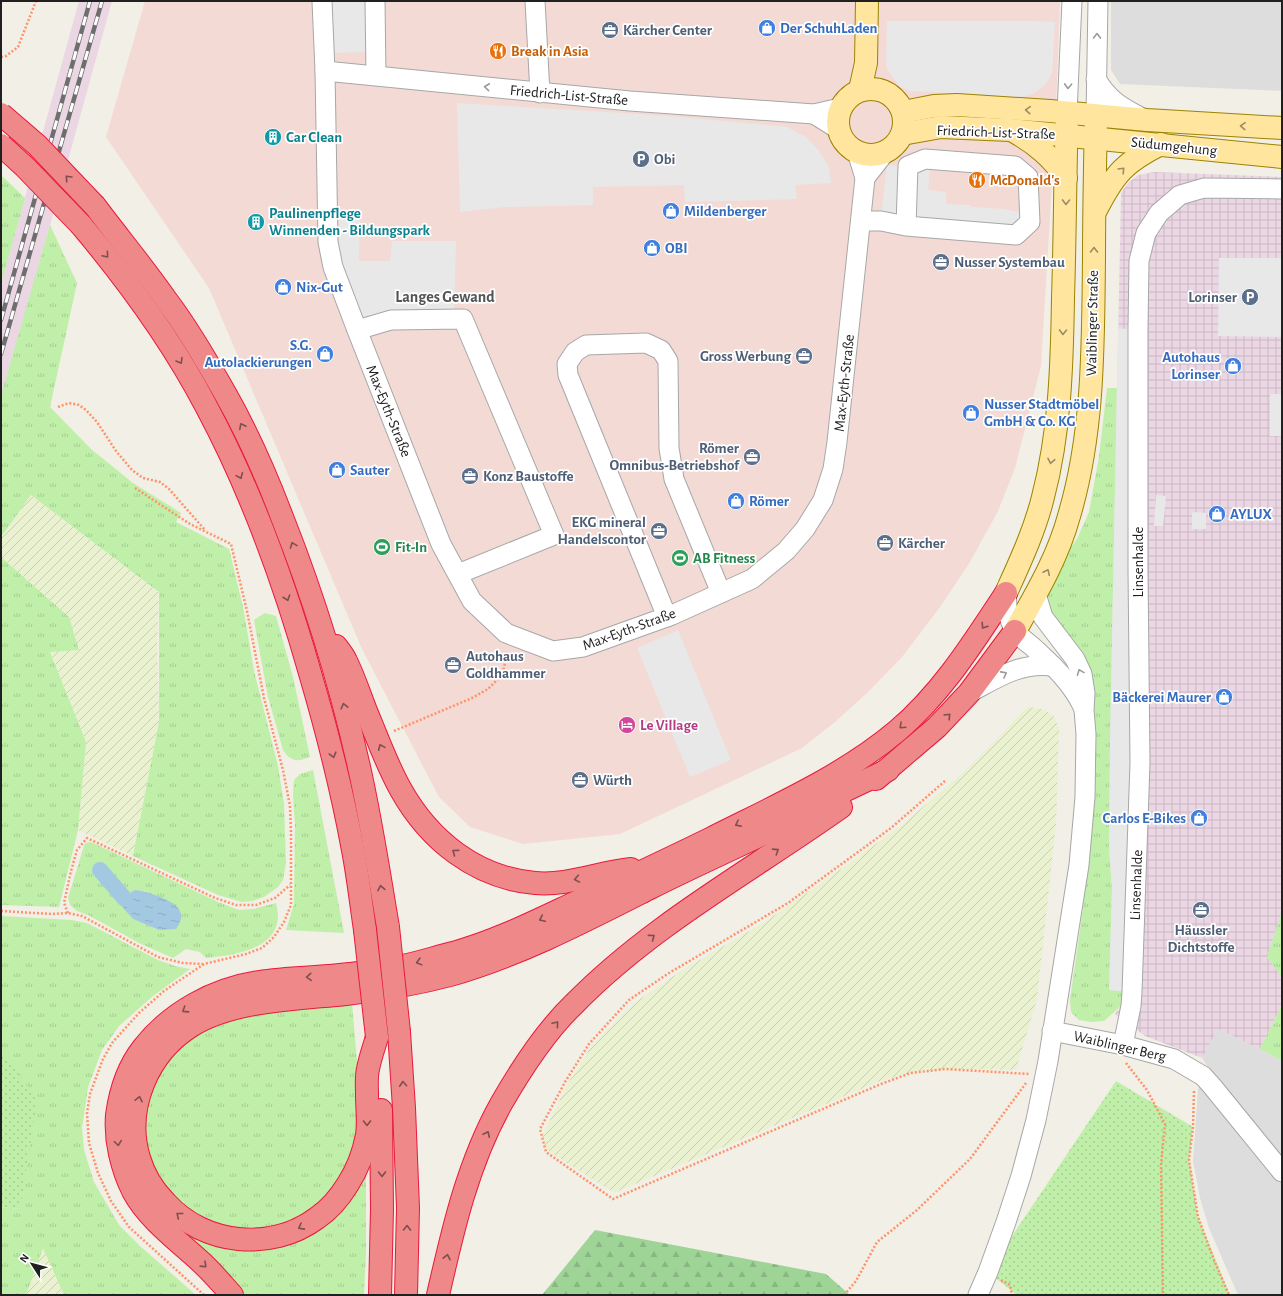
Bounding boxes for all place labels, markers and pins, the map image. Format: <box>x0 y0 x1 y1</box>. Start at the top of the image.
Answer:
shop icon: Der SchuhLaden <box>757 18 777 38</box>
office icon: Kärcher Center <box>600 20 620 40</box>
place label: Der SchuhLaden <box>780 21 878 36</box>
place label: Kärcher Center <box>623 23 713 38</box>
restaurant icon: Break in Asia <box>488 41 508 61</box>
place label: Break in Asia <box>511 44 589 59</box>
building icon: Car Clean <box>263 127 283 147</box>
place label: Car Clean <box>286 130 342 145</box>
parking icon: Obi <box>631 149 651 169</box>
place label: Obi <box>654 152 675 167</box>
restaurant icon: McDonald's <box>967 170 987 190</box>
place label: McDonald's <box>990 173 1060 188</box>
shop icon: Mildenberger <box>661 201 681 221</box>
place label: Mildenberger <box>684 204 767 219</box>
place label: Paulinenpflege Winnenden - Bildungspark <box>269 206 431 238</box>
building icon: Paulinenpflege Winnenden - Bildungspark <box>246 212 266 232</box>
shop icon: OBI <box>642 238 662 258</box>
place label: OBI <box>665 241 688 256</box>
office icon: Nusser Systembau <box>931 252 951 272</box>
place label: Nusser Systembau <box>954 255 1065 270</box>
shop icon: Nix-Gut <box>273 277 293 297</box>
place label: Nix-Gut <box>296 280 343 295</box>
parking icon: Lorinser <box>1240 287 1260 307</box>
place label: Lorinser <box>1188 290 1238 305</box>
place label: S.G. Autolackierungen <box>204 338 312 370</box>
shop icon: S.G. Autolackierungen <box>315 344 335 364</box>
office icon: Gross Werbung <box>794 346 814 366</box>
place label: Gross Werbung <box>700 349 791 364</box>
place label: Autohaus Lorinser <box>1162 350 1221 382</box>
shop icon: Autohaus Lorinser <box>1223 356 1243 376</box>
place label: Nusser Stadtmöbel GmbH & Co. KG <box>984 397 1099 429</box>
shop icon: Nusser Stadtmöbel GmbH & Co. KG <box>961 403 981 423</box>
place label: Römer Omnibus-Betriebshof <box>609 441 740 473</box>
office icon: Römer Omnibus-Betriebshof <box>742 447 762 467</box>
shop icon: Sauter <box>327 460 347 480</box>
place label: Sauter <box>350 463 390 478</box>
office icon: Konz Baustoffe <box>460 466 480 486</box>
place label: Konz Baustoffe <box>483 469 574 484</box>
shop icon: Römer <box>726 491 746 511</box>
place label: Römer <box>749 494 790 509</box>
shop icon: AYLUX <box>1207 504 1227 524</box>
place label: AYLUX <box>1230 507 1272 522</box>
place label: EKG mineral Handelscontor <box>558 515 647 547</box>
office icon: EKG mineral Handelscontor <box>649 521 669 541</box>
office icon: Kärcher <box>875 533 895 553</box>
place label: Kärcher <box>898 536 946 551</box>
sports icon: Fit-In <box>372 537 392 557</box>
place label: Fit-In <box>395 540 427 555</box>
sports icon: AB Fitness <box>670 548 690 568</box>
place label: AB Fitness <box>693 551 756 566</box>
place label: Autohaus Goldhammer <box>466 649 546 681</box>
office icon: Autohaus Goldhammer <box>443 655 463 675</box>
shop icon: Bäckerei Maurer <box>1214 687 1234 707</box>
place label: Bäckerei Maurer <box>1112 690 1212 705</box>
hotel icon: Le Village <box>617 715 637 735</box>
place label: Le Village <box>640 718 698 733</box>
office icon: Würth <box>570 770 590 790</box>
place label: Würth <box>593 773 632 788</box>
shop icon: Carlos E-Bikes <box>1189 808 1209 828</box>
place label: Carlos E-Bikes <box>1103 811 1186 826</box>
office icon: Häussler Dichtstoffe <box>1191 900 1211 920</box>
place label: Häussler Dichtstoffe <box>1167 923 1235 955</box>

